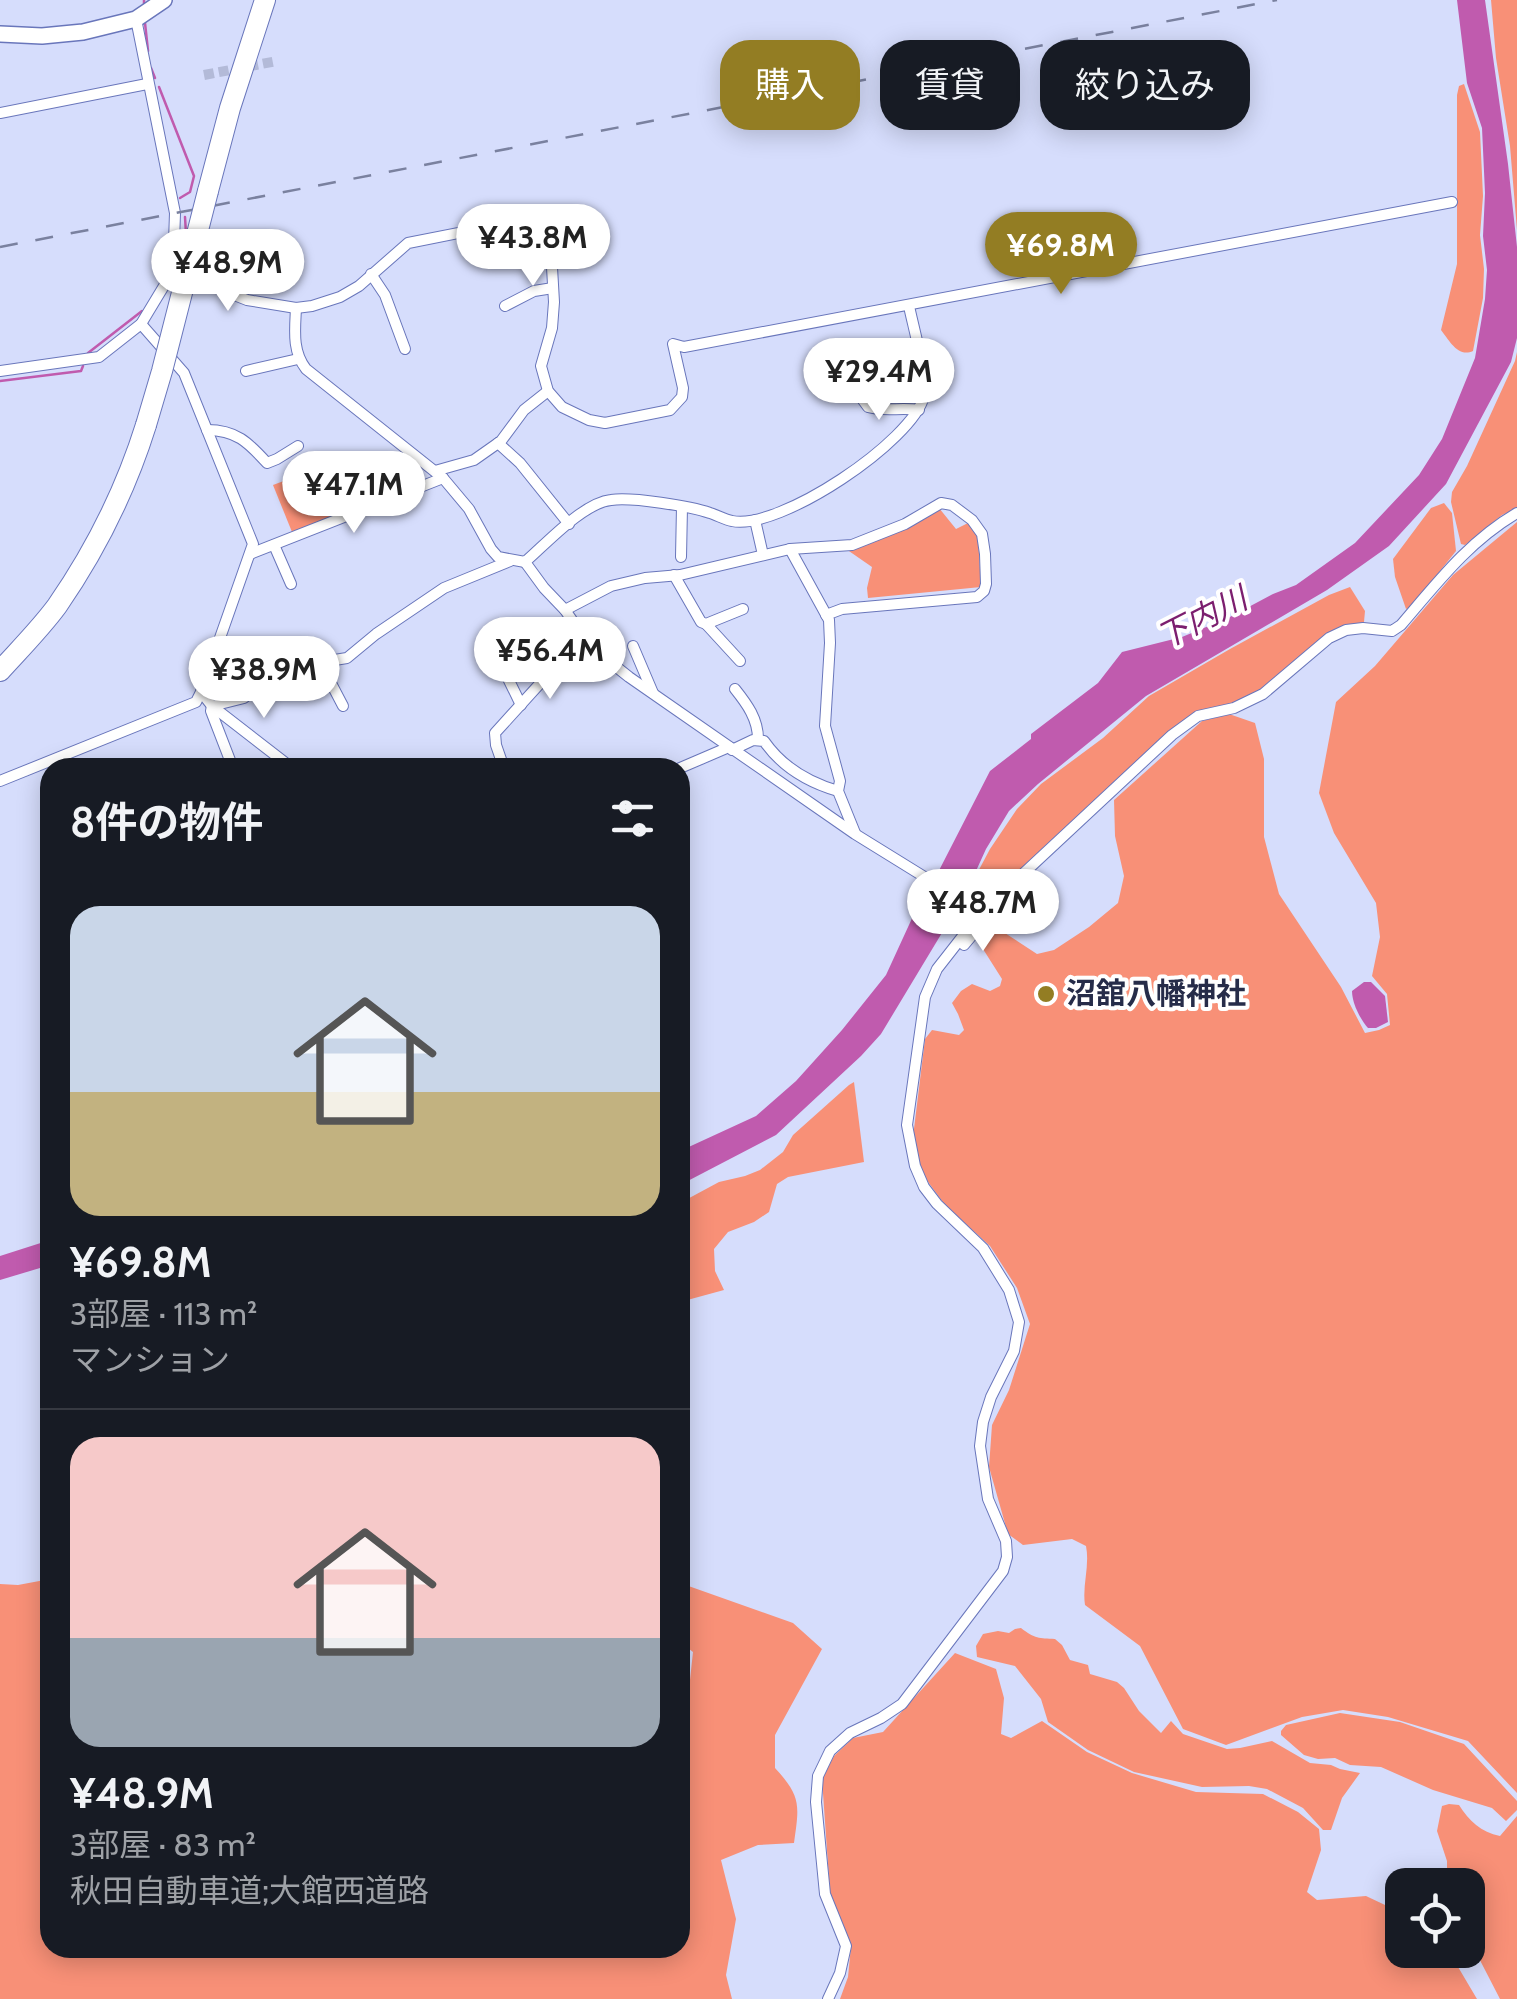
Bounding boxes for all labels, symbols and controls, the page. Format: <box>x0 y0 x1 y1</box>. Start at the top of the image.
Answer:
chip: 購入 <box>720 40 860 130</box>
chip: 賃貸 <box>880 40 1020 130</box>
chip: 絞り込み <box>1040 40 1250 130</box>
pin: ¥43.8M <box>452 204 614 289</box>
pin: ¥69.8M <box>980 212 1142 297</box>
text: ¥43.8M <box>478 217 588 256</box>
text: ¥69.8M <box>1007 225 1115 264</box>
pin: ¥48.9M <box>147 229 309 314</box>
text: ¥48.9M <box>173 242 283 281</box>
pin: ¥29.4M <box>798 338 960 423</box>
text: ¥29.4M <box>825 351 933 390</box>
pin: ¥47.1M <box>273 451 435 536</box>
text: ¥47.1M <box>304 464 404 503</box>
water label: 下内川 <box>1150 577 1256 657</box>
pin: ¥56.4M <box>469 617 631 702</box>
text: ¥56.4M <box>496 630 604 669</box>
pin: ¥38.9M <box>183 636 345 721</box>
text: ¥38.9M <box>211 649 317 688</box>
icon: filters <box>605 791 660 846</box>
text: 8件の物件 <box>70 796 263 848</box>
pin: ¥48.7M <box>902 869 1064 954</box>
text: ¥48.7M <box>929 882 1037 921</box>
icon: home <box>275 971 455 1151</box>
place label: 沼舘八幡神社 <box>1066 975 1246 1012</box>
marker: 沼舘八幡神社 <box>1035 983 1057 1005</box>
text: ¥69.8M <box>70 1236 212 1288</box>
text: 3部屋 · 113 m² <box>70 1294 257 1333</box>
text: マンション <box>70 1340 230 1379</box>
icon: home <box>275 1502 455 1682</box>
text: ¥48.9M <box>70 1767 214 1819</box>
text: 3部屋 · 83 m² <box>70 1825 256 1864</box>
map controls <box>1385 1868 1485 1968</box>
button: locate <box>1385 1868 1485 1968</box>
text: 秋田自動車道;大館西道路 <box>70 1871 429 1910</box>

